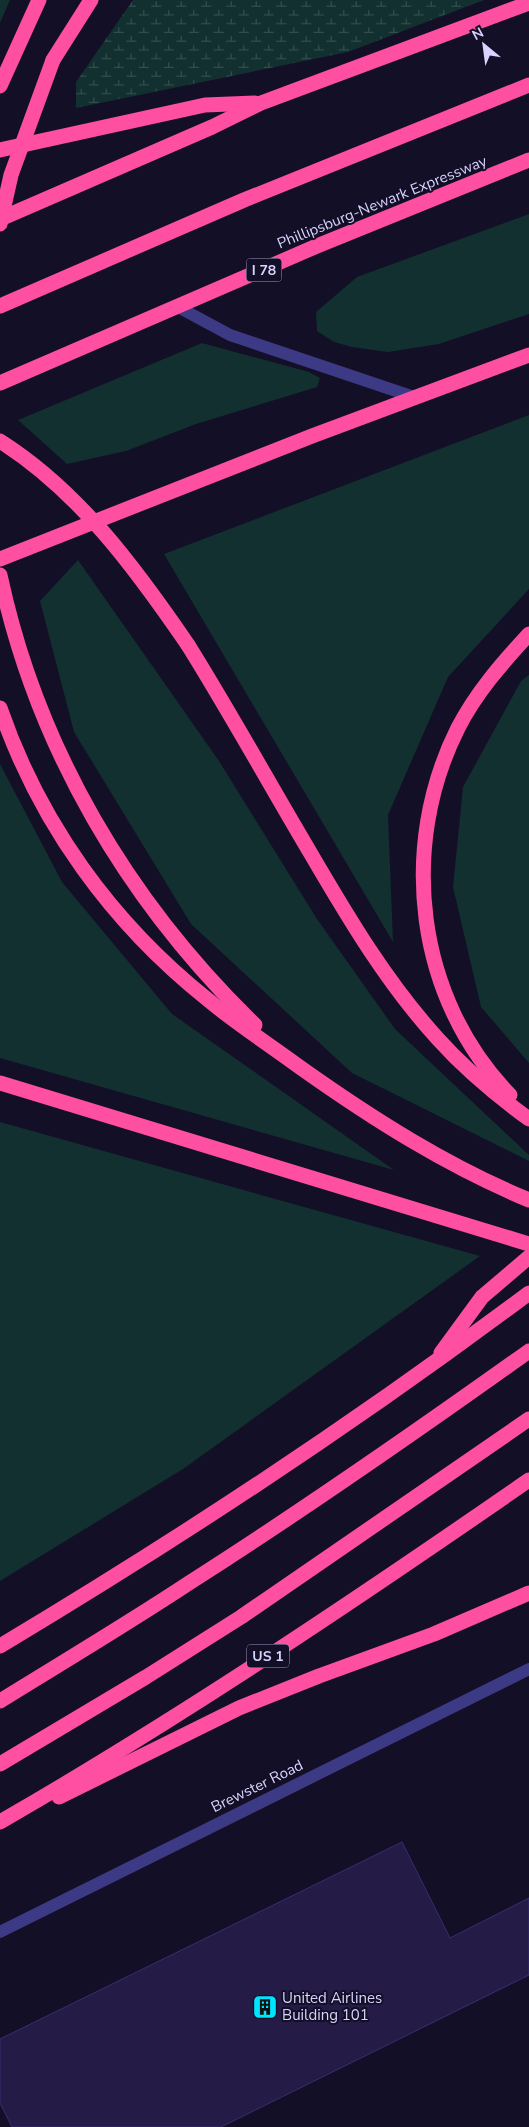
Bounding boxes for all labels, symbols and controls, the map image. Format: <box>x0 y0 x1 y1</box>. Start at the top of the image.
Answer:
north arrow <box>459 20 509 70</box>
text: N <box>469 23 487 45</box>
street label: Phillipsburg-Newark Expressway <box>274 151 490 253</box>
road number: I 78 <box>246 258 282 282</box>
road number: US 1 <box>247 1644 289 1668</box>
street label: Brewster Road <box>208 1755 306 1817</box>
place label: United Airlines Building 101 <box>282 1988 382 2025</box>
building icon: United Airlines Building 101 <box>252 1994 278 2020</box>

